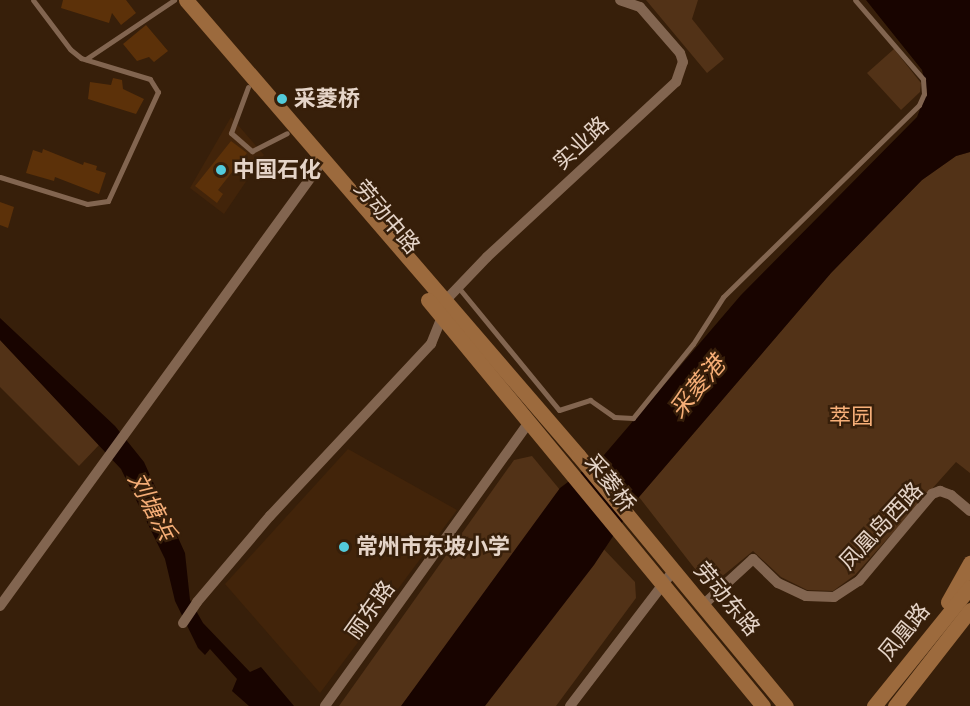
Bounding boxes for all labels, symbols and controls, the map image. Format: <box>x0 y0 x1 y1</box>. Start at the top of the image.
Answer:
place label: 采菱桥 <box>294 86 360 112</box>
marker: 采菱桥 <box>275 92 289 106</box>
street label: 实业路 <box>548 111 614 175</box>
place label: 中国石化 <box>233 157 321 183</box>
marker: 中国石化 <box>214 163 228 177</box>
street label: 劳动中路 <box>349 175 425 259</box>
water label: 采菱港 <box>663 350 731 424</box>
park label: 萃园 <box>829 404 873 430</box>
street label: 采菱桥 <box>579 449 641 517</box>
water label: 刘塘浜 <box>122 467 182 545</box>
street label: 凤凰岛西路 <box>834 477 928 575</box>
place label: 常州市东坡小学 <box>356 534 510 560</box>
marker: 常州市东坡小学 <box>337 540 351 554</box>
street label: 劳动东路 <box>689 557 765 641</box>
street label: 丽东路 <box>340 576 400 644</box>
street label: 凤凰路 <box>873 598 935 666</box>

